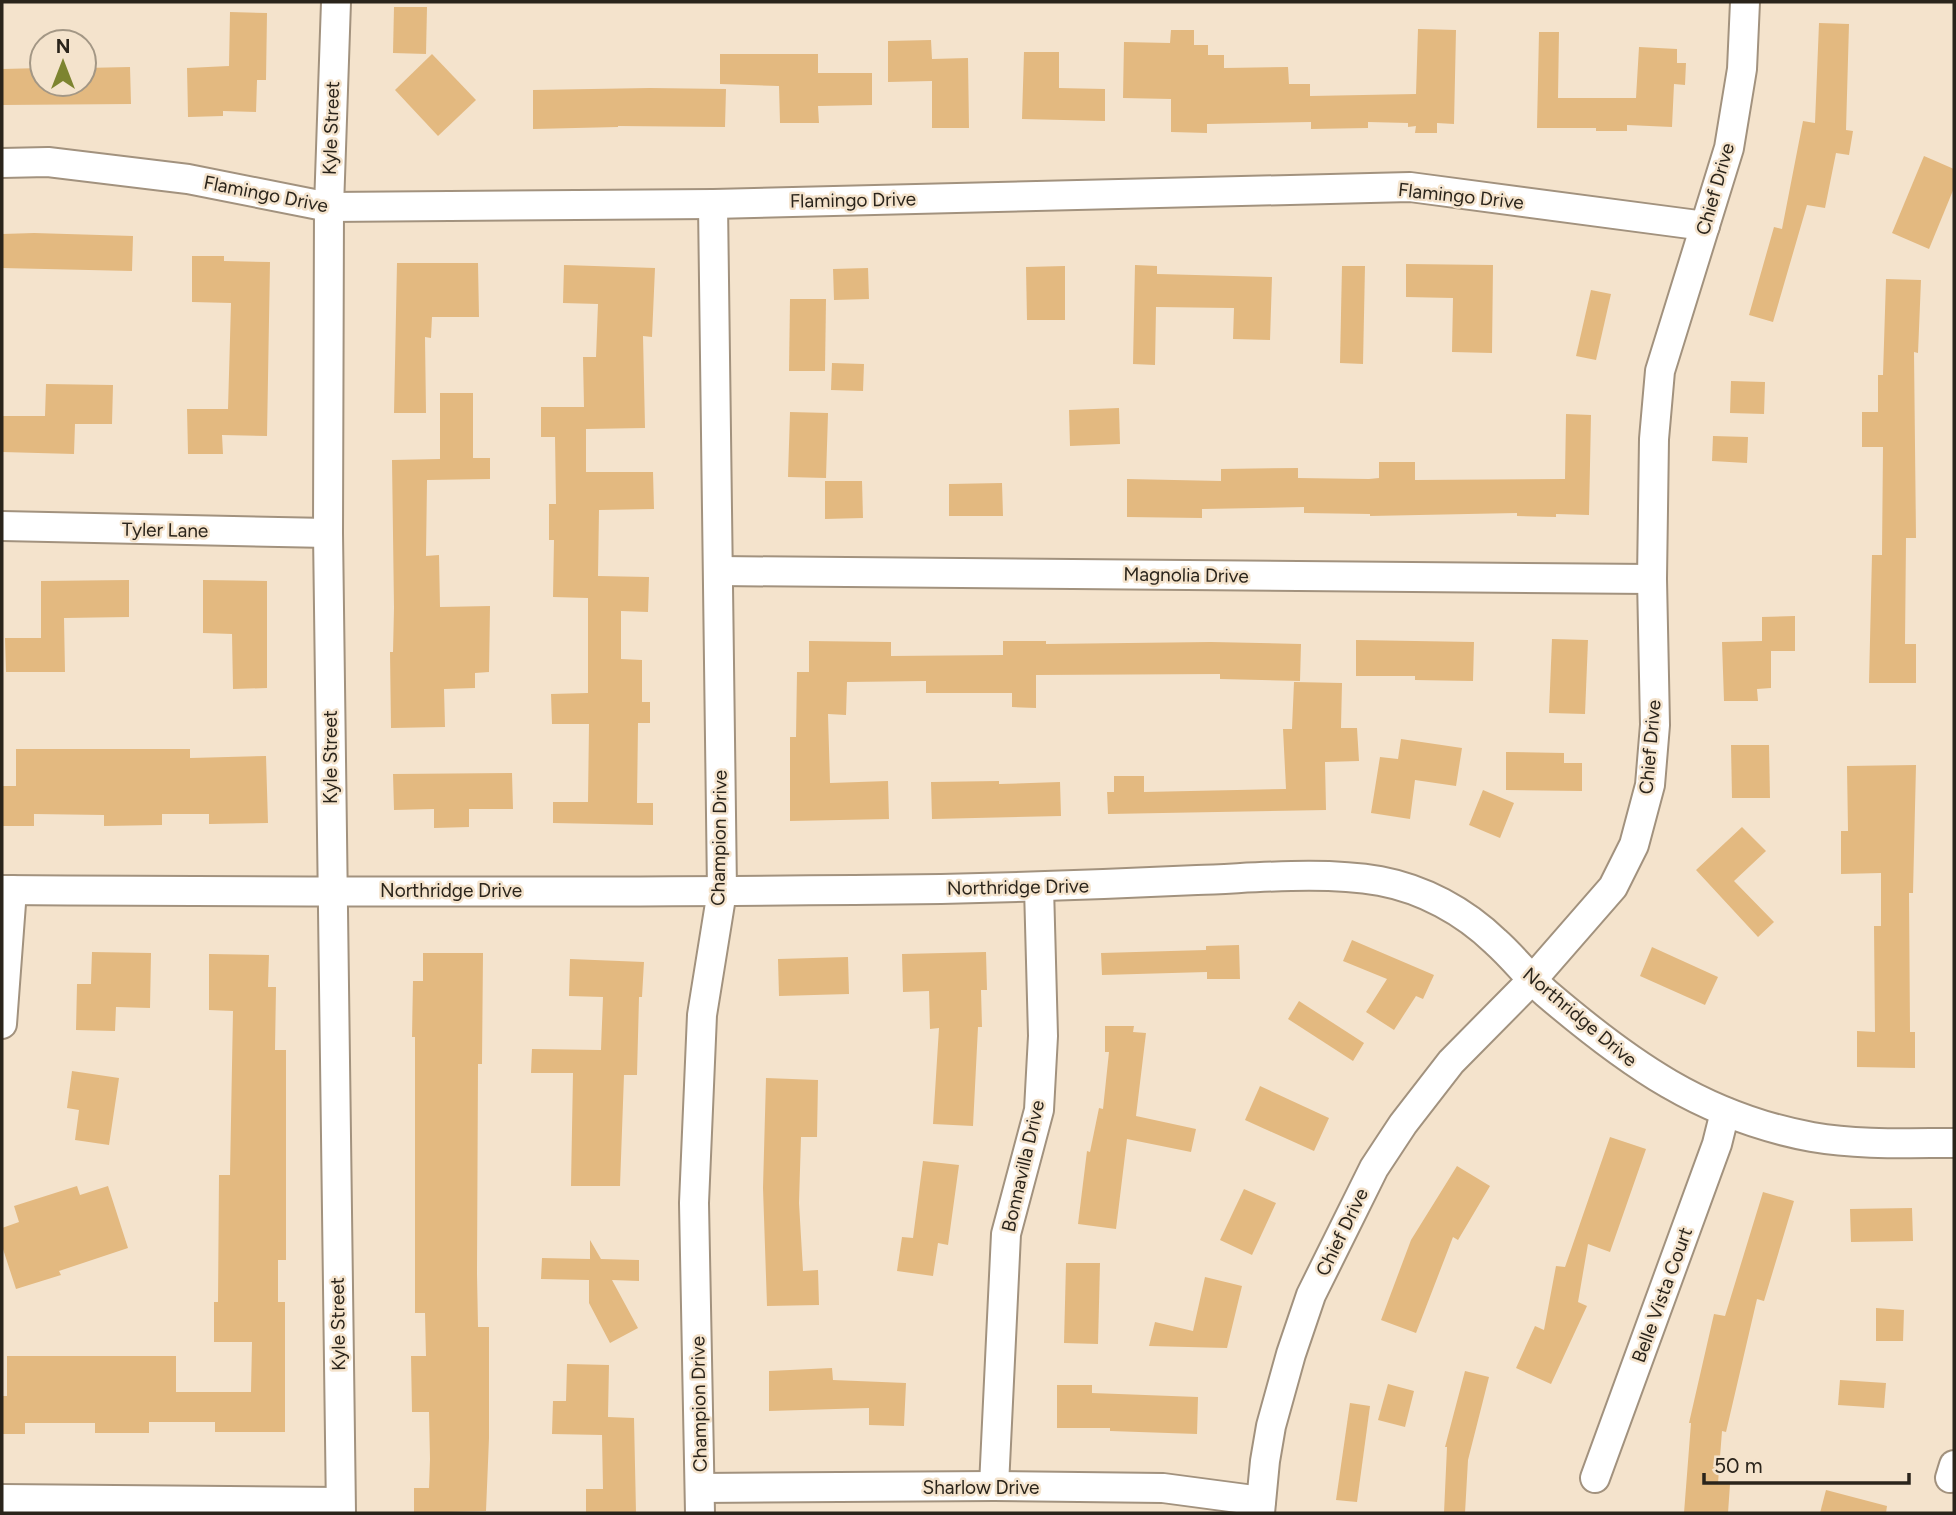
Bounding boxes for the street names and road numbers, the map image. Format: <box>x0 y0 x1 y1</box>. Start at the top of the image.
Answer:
street label: Kyle Street <box>318 81 344 175</box>
street label: Chief Drive <box>1691 140 1739 238</box>
street label: Flamingo Drive <box>202 171 330 217</box>
street label: Flamingo Drive <box>1397 178 1525 214</box>
street label: Flamingo Drive <box>790 187 916 213</box>
street label: Tyler Lane <box>122 518 208 542</box>
street label: Magnolia Drive <box>1123 562 1249 588</box>
street label: Chief Drive <box>1634 699 1666 795</box>
street label: Kyle Street <box>319 710 342 804</box>
street label: Champion Drive <box>706 770 732 906</box>
street label: Northridge Drive <box>947 874 1089 900</box>
street label: Northridge Drive <box>380 879 522 902</box>
street label: Northridge Drive <box>1518 963 1642 1071</box>
street label: Bonnavilla Drive <box>997 1098 1049 1234</box>
street label: Chief Drive <box>1311 1184 1373 1280</box>
street label: Belle Vista Court <box>1627 1224 1697 1366</box>
street label: Kyle Street <box>326 1277 350 1371</box>
street label: Champion Drive <box>686 1336 712 1472</box>
street label: Sharlow Drive <box>923 1476 1039 1499</box>

